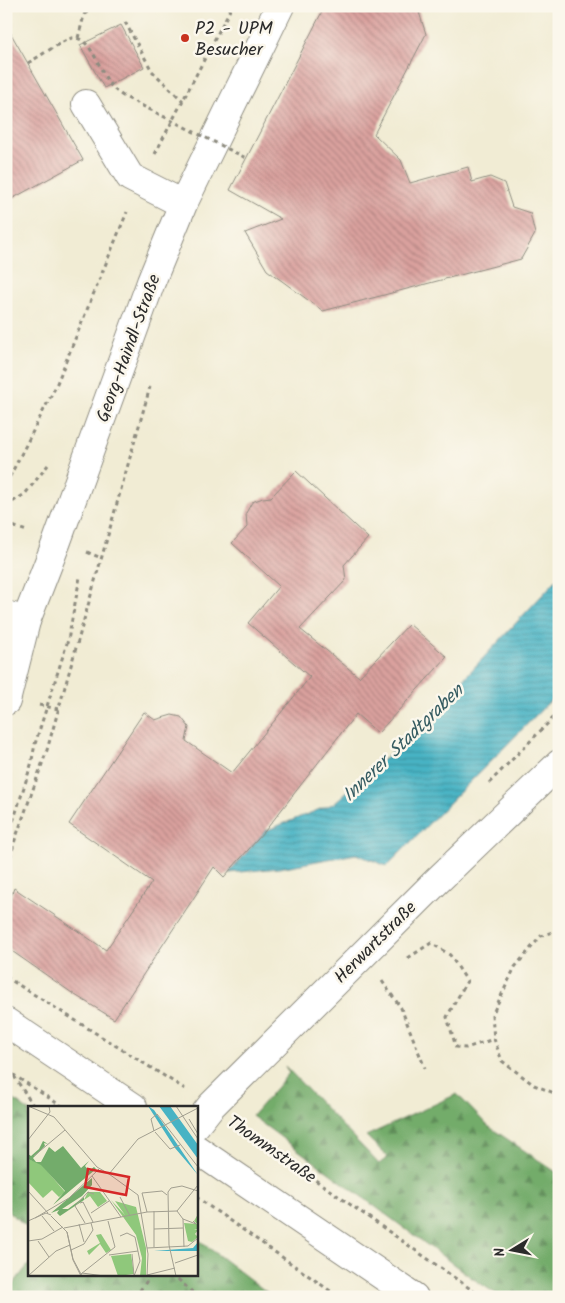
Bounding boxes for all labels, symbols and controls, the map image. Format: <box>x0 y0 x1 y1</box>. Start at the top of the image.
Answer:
place label: P2 - UPM Besucher <box>195 15 273 65</box>
marker: P2 - UPM Besucher <box>179 32 191 44</box>
street label: Georg-Haindl-Straße <box>89 270 170 427</box>
water label: Innerer Stadtgraben <box>336 676 473 810</box>
street label: Herwartstraße <box>328 895 424 991</box>
inset map <box>28 1106 198 1276</box>
street label: Thommstraße <box>220 1109 322 1192</box>
north arrow <box>488 1226 538 1276</box>
text: N <box>489 1246 512 1258</box>

